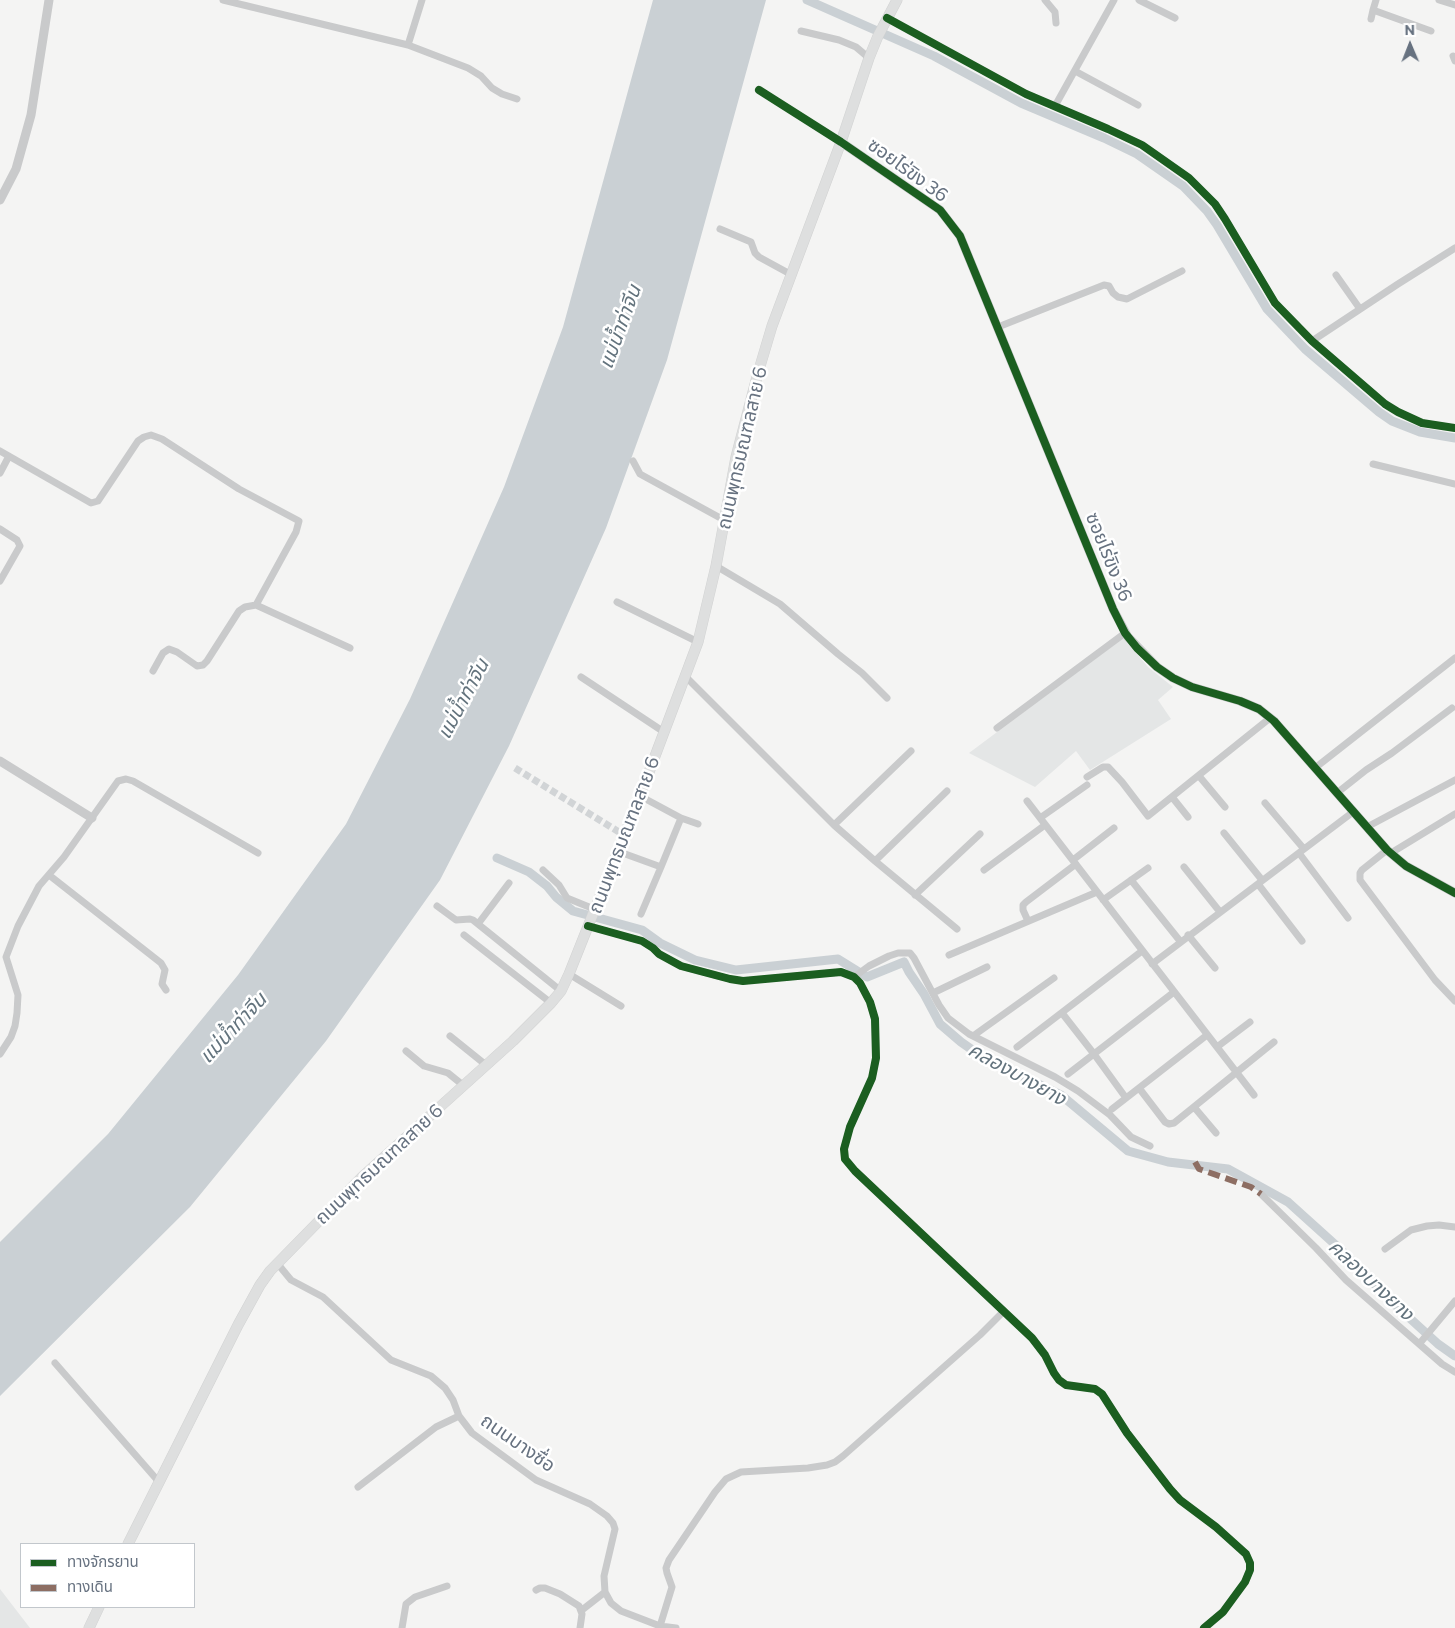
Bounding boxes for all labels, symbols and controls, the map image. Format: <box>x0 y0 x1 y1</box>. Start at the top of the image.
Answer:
north arrow <box>1385 20 1435 70</box>
text: N <box>1404 21 1415 38</box>
street label: ซอยไร่ขิง 36 <box>863 133 953 207</box>
water label: แม่น้ำท่าจีน <box>594 282 646 372</box>
street label: ถนนพุทธมณฑลสาย 6 <box>712 364 772 532</box>
street label: ซอยไร่ขิง 36 <box>1081 509 1137 605</box>
water label: แม่น้ำท่าจีน <box>432 655 494 743</box>
street label: ถนนพุทธมณฑลสาย 6 <box>584 753 664 917</box>
water label: แม่น้ำท่าจีน <box>194 988 272 1068</box>
water label: คลองบางยาง <box>964 1037 1070 1111</box>
street label: ถนนพุทธมณฑลสาย 6 <box>310 1099 448 1229</box>
water label: คลองบางยาง <box>1323 1235 1419 1325</box>
street label: ถนนบางซื่อ <box>476 1409 560 1477</box>
legend <box>20 1543 195 1608</box>
text: ทางจักรยาน <box>67 1552 139 1570</box>
text: ทางเดิน <box>67 1577 113 1595</box>

